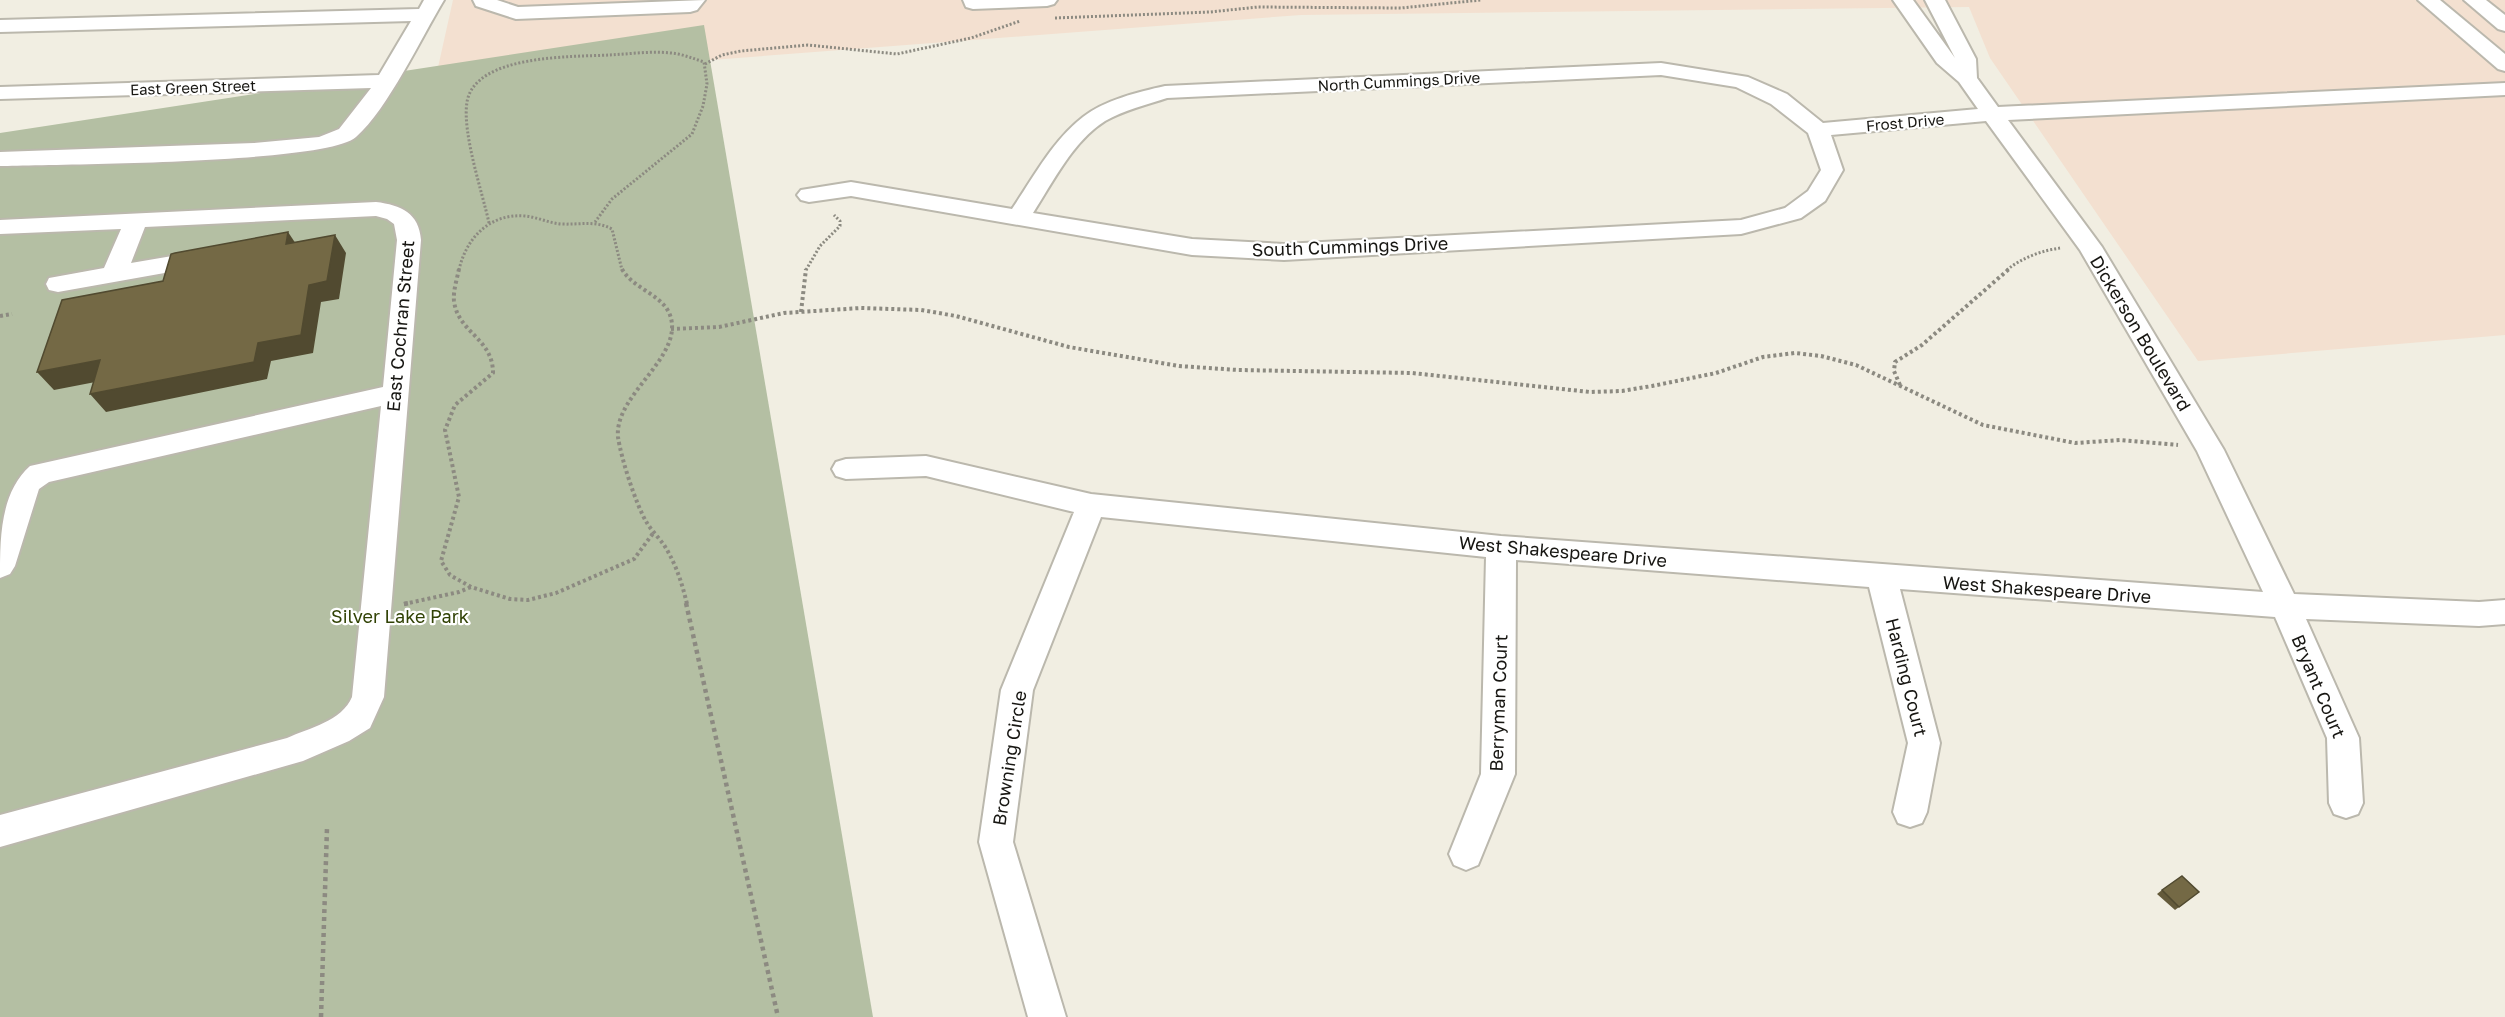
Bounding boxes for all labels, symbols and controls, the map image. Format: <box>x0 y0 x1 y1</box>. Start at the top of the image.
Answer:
street label: North Cummings Drive <box>1317 68 1481 94</box>
street label: East Green Street <box>130 76 256 98</box>
street label: Frost Drive <box>1865 110 1945 134</box>
street label: South Cummings Drive <box>1251 232 1449 260</box>
street label: East Cochran Street <box>382 239 418 413</box>
street label: Dickerson Boulevard <box>2086 251 2196 415</box>
street label: West Shakespeare Drive <box>1458 531 1668 571</box>
street label: West Shakespeare Drive <box>1942 571 2152 607</box>
park label: Silver Lake Park <box>331 605 469 627</box>
street label: Harding Court <box>1882 615 1932 739</box>
street label: Bryant Court <box>2287 631 2351 741</box>
street label: Berryman Court <box>1485 634 1511 772</box>
street label: Browning Circle <box>987 689 1031 827</box>

